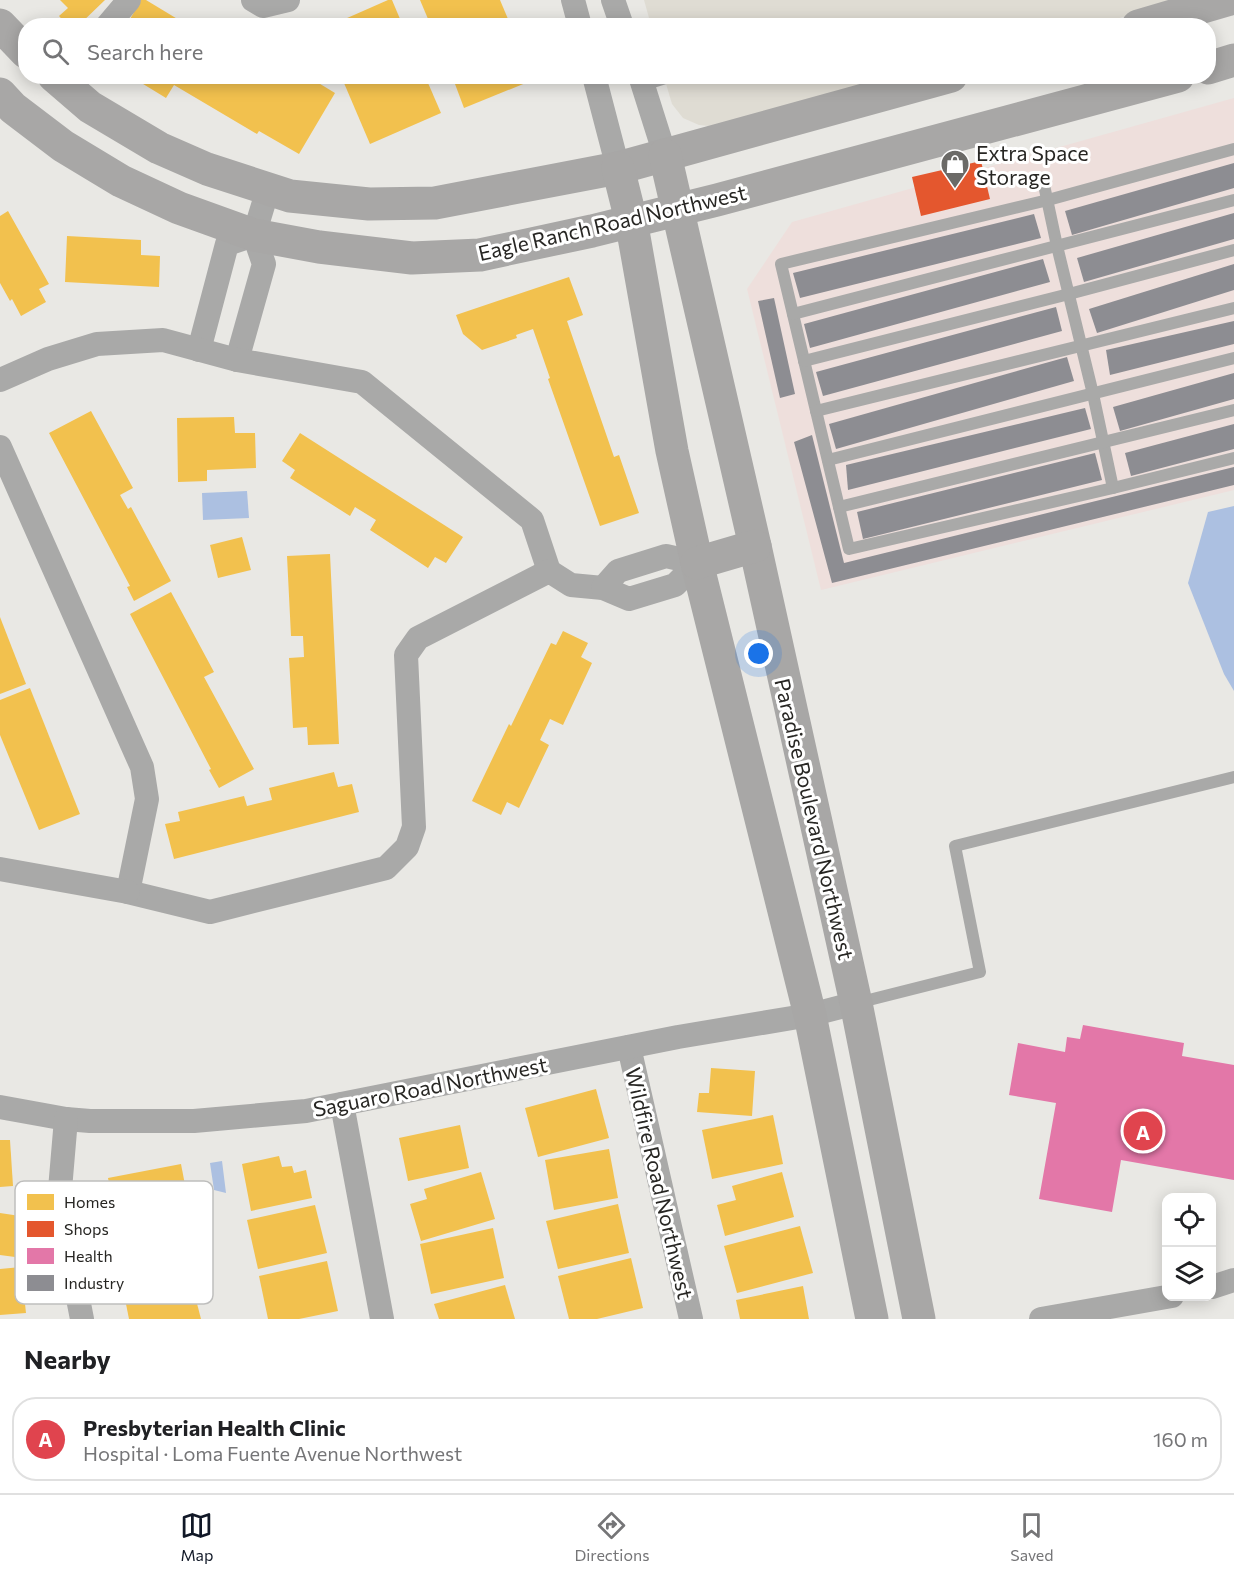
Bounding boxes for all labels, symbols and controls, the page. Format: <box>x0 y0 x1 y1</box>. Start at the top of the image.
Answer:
search box <box>18 18 1216 84</box>
icon: search <box>39 35 72 68</box>
text: Search here <box>87 38 203 65</box>
place label: Extra Space Storage <box>976 140 1089 189</box>
shop icon: Extra Space Storage <box>939 148 971 190</box>
street label: Eagle Ranch Road Northwest <box>475 179 749 265</box>
your location <box>744 639 773 668</box>
street label: Paradise Boulevard Northwest <box>770 676 860 962</box>
street label: Saguaro Road Northwest <box>311 1051 549 1121</box>
street label: Wildfire Road Northwest <box>621 1065 699 1301</box>
pin: A <box>1124 1108 1162 1154</box>
legend <box>15 1181 213 1304</box>
text: Homes <box>64 1192 115 1211</box>
map controls <box>1162 1193 1216 1301</box>
button: locate <box>1162 1193 1216 1247</box>
text: Shops <box>64 1219 109 1238</box>
text: Health <box>64 1246 113 1265</box>
button: layers <box>1162 1247 1216 1301</box>
text: Industry <box>64 1273 124 1292</box>
text: Nearby <box>24 1343 111 1374</box>
text: Presbyterian Health Clinic <box>83 1414 346 1441</box>
text: A <box>38 1427 53 1451</box>
text: 160 m <box>1153 1427 1208 1451</box>
text: Hospital · Loma Fuente Avenue Northwest <box>83 1441 462 1465</box>
tab: Map <box>180 1509 213 1564</box>
tab: Directions <box>574 1509 649 1564</box>
tab: Saved <box>1010 1509 1054 1564</box>

